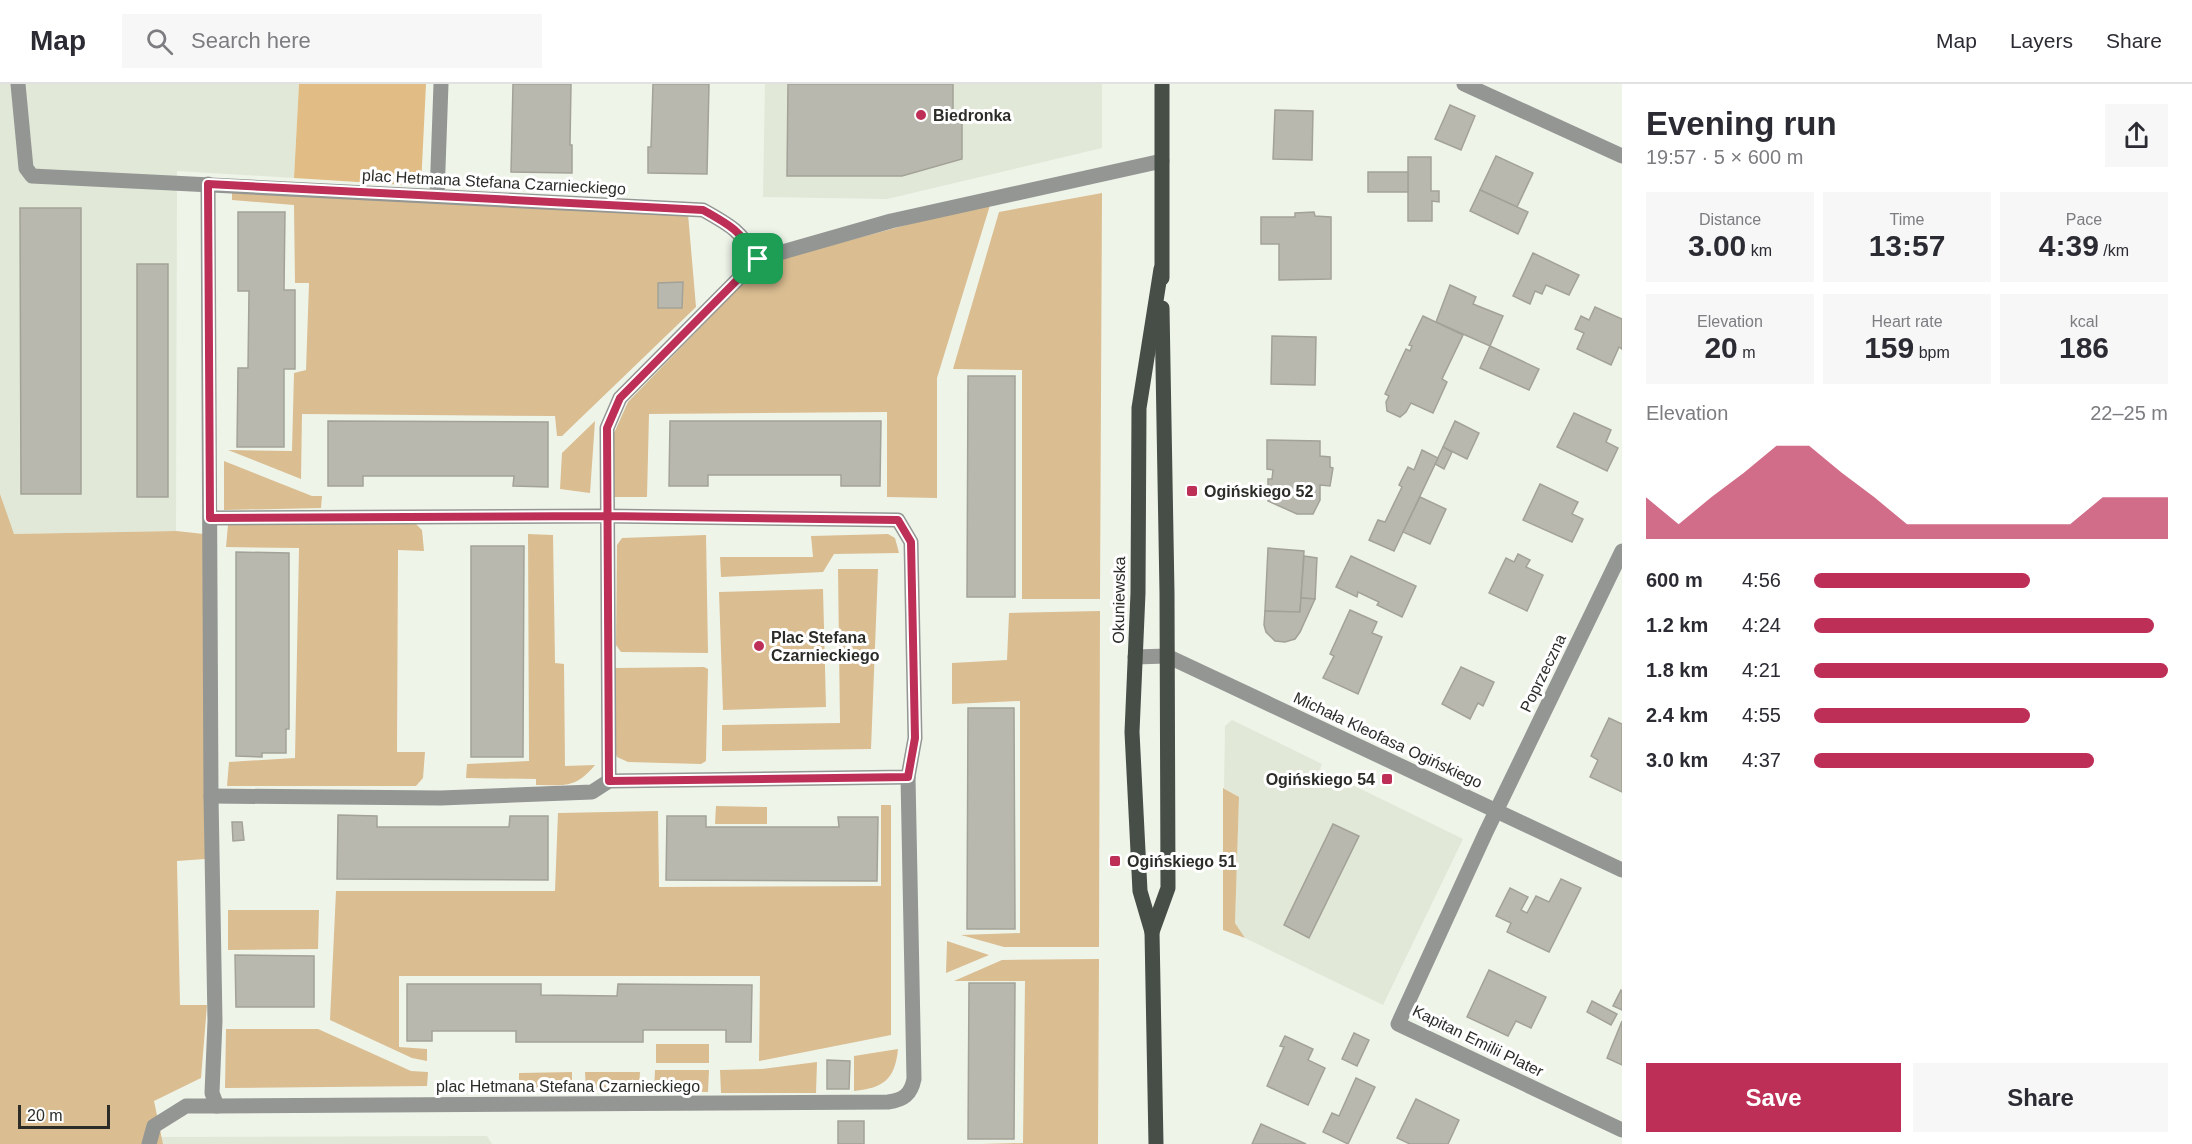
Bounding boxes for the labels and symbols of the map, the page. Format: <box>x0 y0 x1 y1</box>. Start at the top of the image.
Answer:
place label: Biedronka <box>933 107 1011 124</box>
marker: Biedronka <box>914 108 928 122</box>
street label: plac Hetmana Stefana Czarnieckiego <box>362 167 626 197</box>
pin <box>732 233 783 284</box>
place label: Ogińskiego 52 <box>1204 483 1313 500</box>
marker: Ogińskiego 52 <box>1185 484 1199 498</box>
street label: Okuniewska <box>1110 556 1128 644</box>
place label: Plac Stefana Czarnieckiego <box>771 629 880 664</box>
street label: Poprzeczna <box>1517 631 1569 715</box>
marker: Plac Stefana Czarnieckiego <box>752 639 766 653</box>
street label: Michała Kleofasa Ogińskiego <box>1291 689 1485 791</box>
place label: Ogińskiego 54 <box>1266 771 1375 788</box>
marker: Ogińskiego 54 <box>1380 772 1394 786</box>
place label: Ogińskiego 51 <box>1127 853 1236 870</box>
marker: Ogińskiego 51 <box>1108 854 1122 868</box>
street label: Kapitan Emilii Plater <box>1410 1002 1547 1080</box>
street label: plac Hetmana Stefana Czarnieckiego <box>436 1078 700 1095</box>
scale bar <box>18 1102 110 1130</box>

